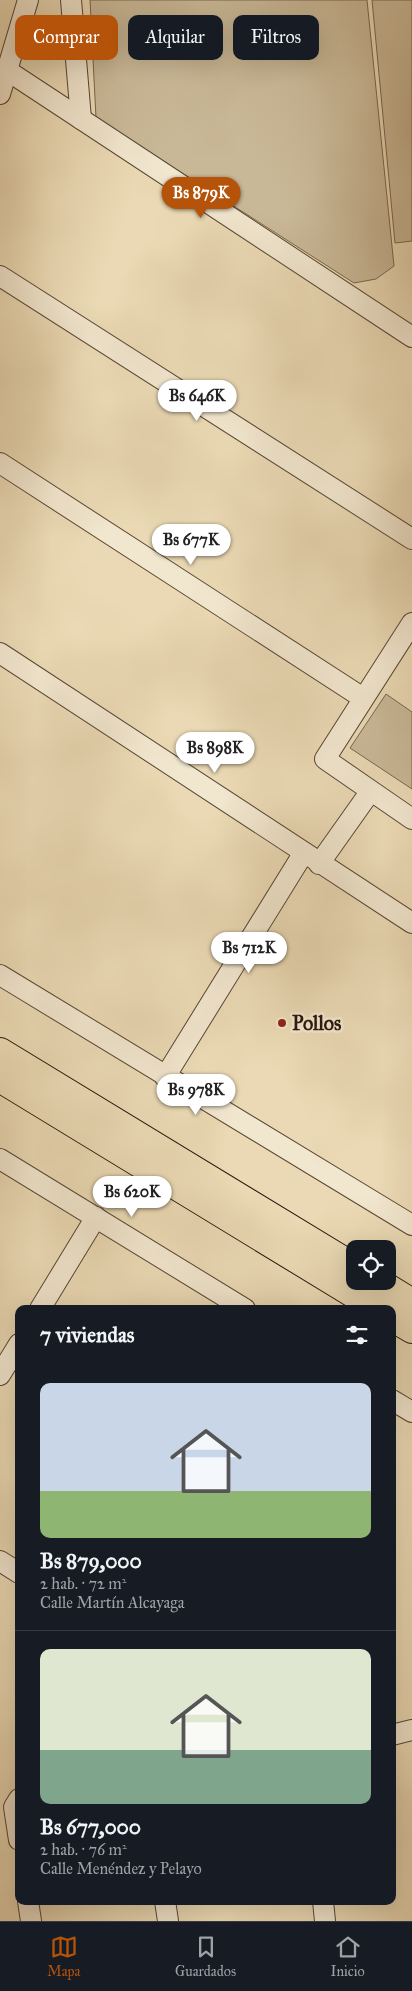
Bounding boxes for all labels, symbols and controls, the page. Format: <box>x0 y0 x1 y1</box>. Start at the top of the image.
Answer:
chip: Comprar <box>15 15 118 60</box>
chip: Alquilar <box>128 15 223 60</box>
chip: Filtros <box>233 15 319 60</box>
pin: Bs 879K <box>155 176 247 219</box>
text: Bs 879K <box>173 183 229 202</box>
pin: Bs 646K <box>151 380 243 422</box>
text: Bs 646K <box>169 386 225 405</box>
pin: Bs 677K <box>145 524 237 566</box>
text: Bs 677K <box>163 530 219 549</box>
pin: Bs 898K <box>169 732 261 774</box>
text: Bs 898K <box>187 738 243 757</box>
pin: Bs 712K <box>203 932 295 974</box>
text: Bs 712K <box>222 938 276 957</box>
place label: Pollos <box>292 1011 342 1035</box>
marker: Pollos <box>276 1017 288 1029</box>
pin: Bs 978K <box>150 1074 242 1116</box>
text: Bs 978K <box>168 1080 224 1099</box>
pin: Bs 620K <box>86 1176 178 1218</box>
text: Bs 620K <box>104 1182 160 1201</box>
map controls <box>346 1240 396 1290</box>
button: locate <box>346 1240 396 1290</box>
icon: filters <box>343 1321 371 1349</box>
text: 7 viviendas <box>40 1322 134 1348</box>
icon: home <box>161 1416 251 1506</box>
text: Bs 879,000 <box>40 1548 142 1574</box>
text: 2 hab. · 72 m² <box>40 1574 126 1593</box>
text: Calle Martín Alcayaga <box>40 1593 185 1612</box>
icon: home <box>161 1681 251 1771</box>
text: Bs 677,000 <box>40 1814 141 1840</box>
text: 2 hab. · 76 m² <box>40 1840 127 1859</box>
text: Calle Menéndez y Pelayo <box>40 1859 202 1878</box>
tab: Mapa <box>47 1933 81 1980</box>
tab: Guardados <box>175 1933 236 1980</box>
tab: Inicio <box>331 1933 365 1980</box>

